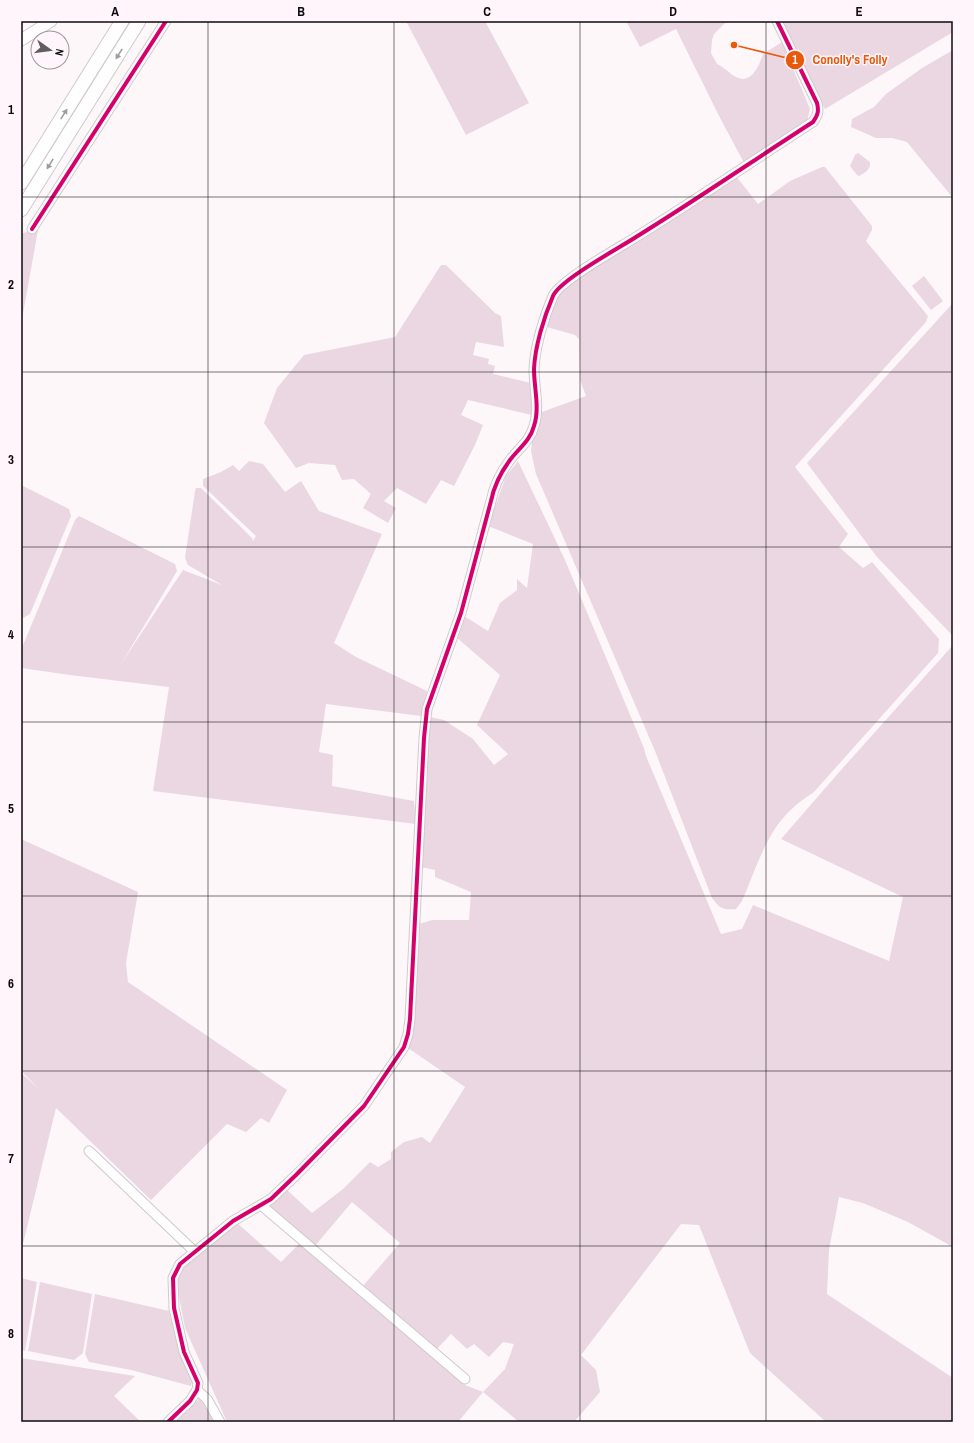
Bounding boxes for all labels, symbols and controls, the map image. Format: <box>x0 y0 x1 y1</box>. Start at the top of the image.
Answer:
text: A <box>111 3 119 20</box>
text: B <box>297 3 305 20</box>
text: C <box>483 3 491 20</box>
text: D <box>669 3 677 20</box>
text: E <box>855 3 863 20</box>
north arrow <box>30 30 70 70</box>
callout: Conolly's Folly <box>785 47 896 72</box>
text: N <box>52 48 67 57</box>
one-way arrow <box>115 48 122 60</box>
text: Conolly's Folly <box>813 51 888 68</box>
text: 1 <box>792 52 798 68</box>
text: 1 <box>8 101 14 118</box>
one-way arrow <box>60 109 68 119</box>
one-way arrow <box>46 158 53 170</box>
text: 2 <box>8 276 14 293</box>
text: 3 <box>8 451 14 468</box>
text: 4 <box>8 626 14 643</box>
text: 5 <box>8 800 14 817</box>
text: 6 <box>8 975 14 992</box>
text: 7 <box>8 1150 14 1167</box>
text: 8 <box>8 1325 14 1342</box>

